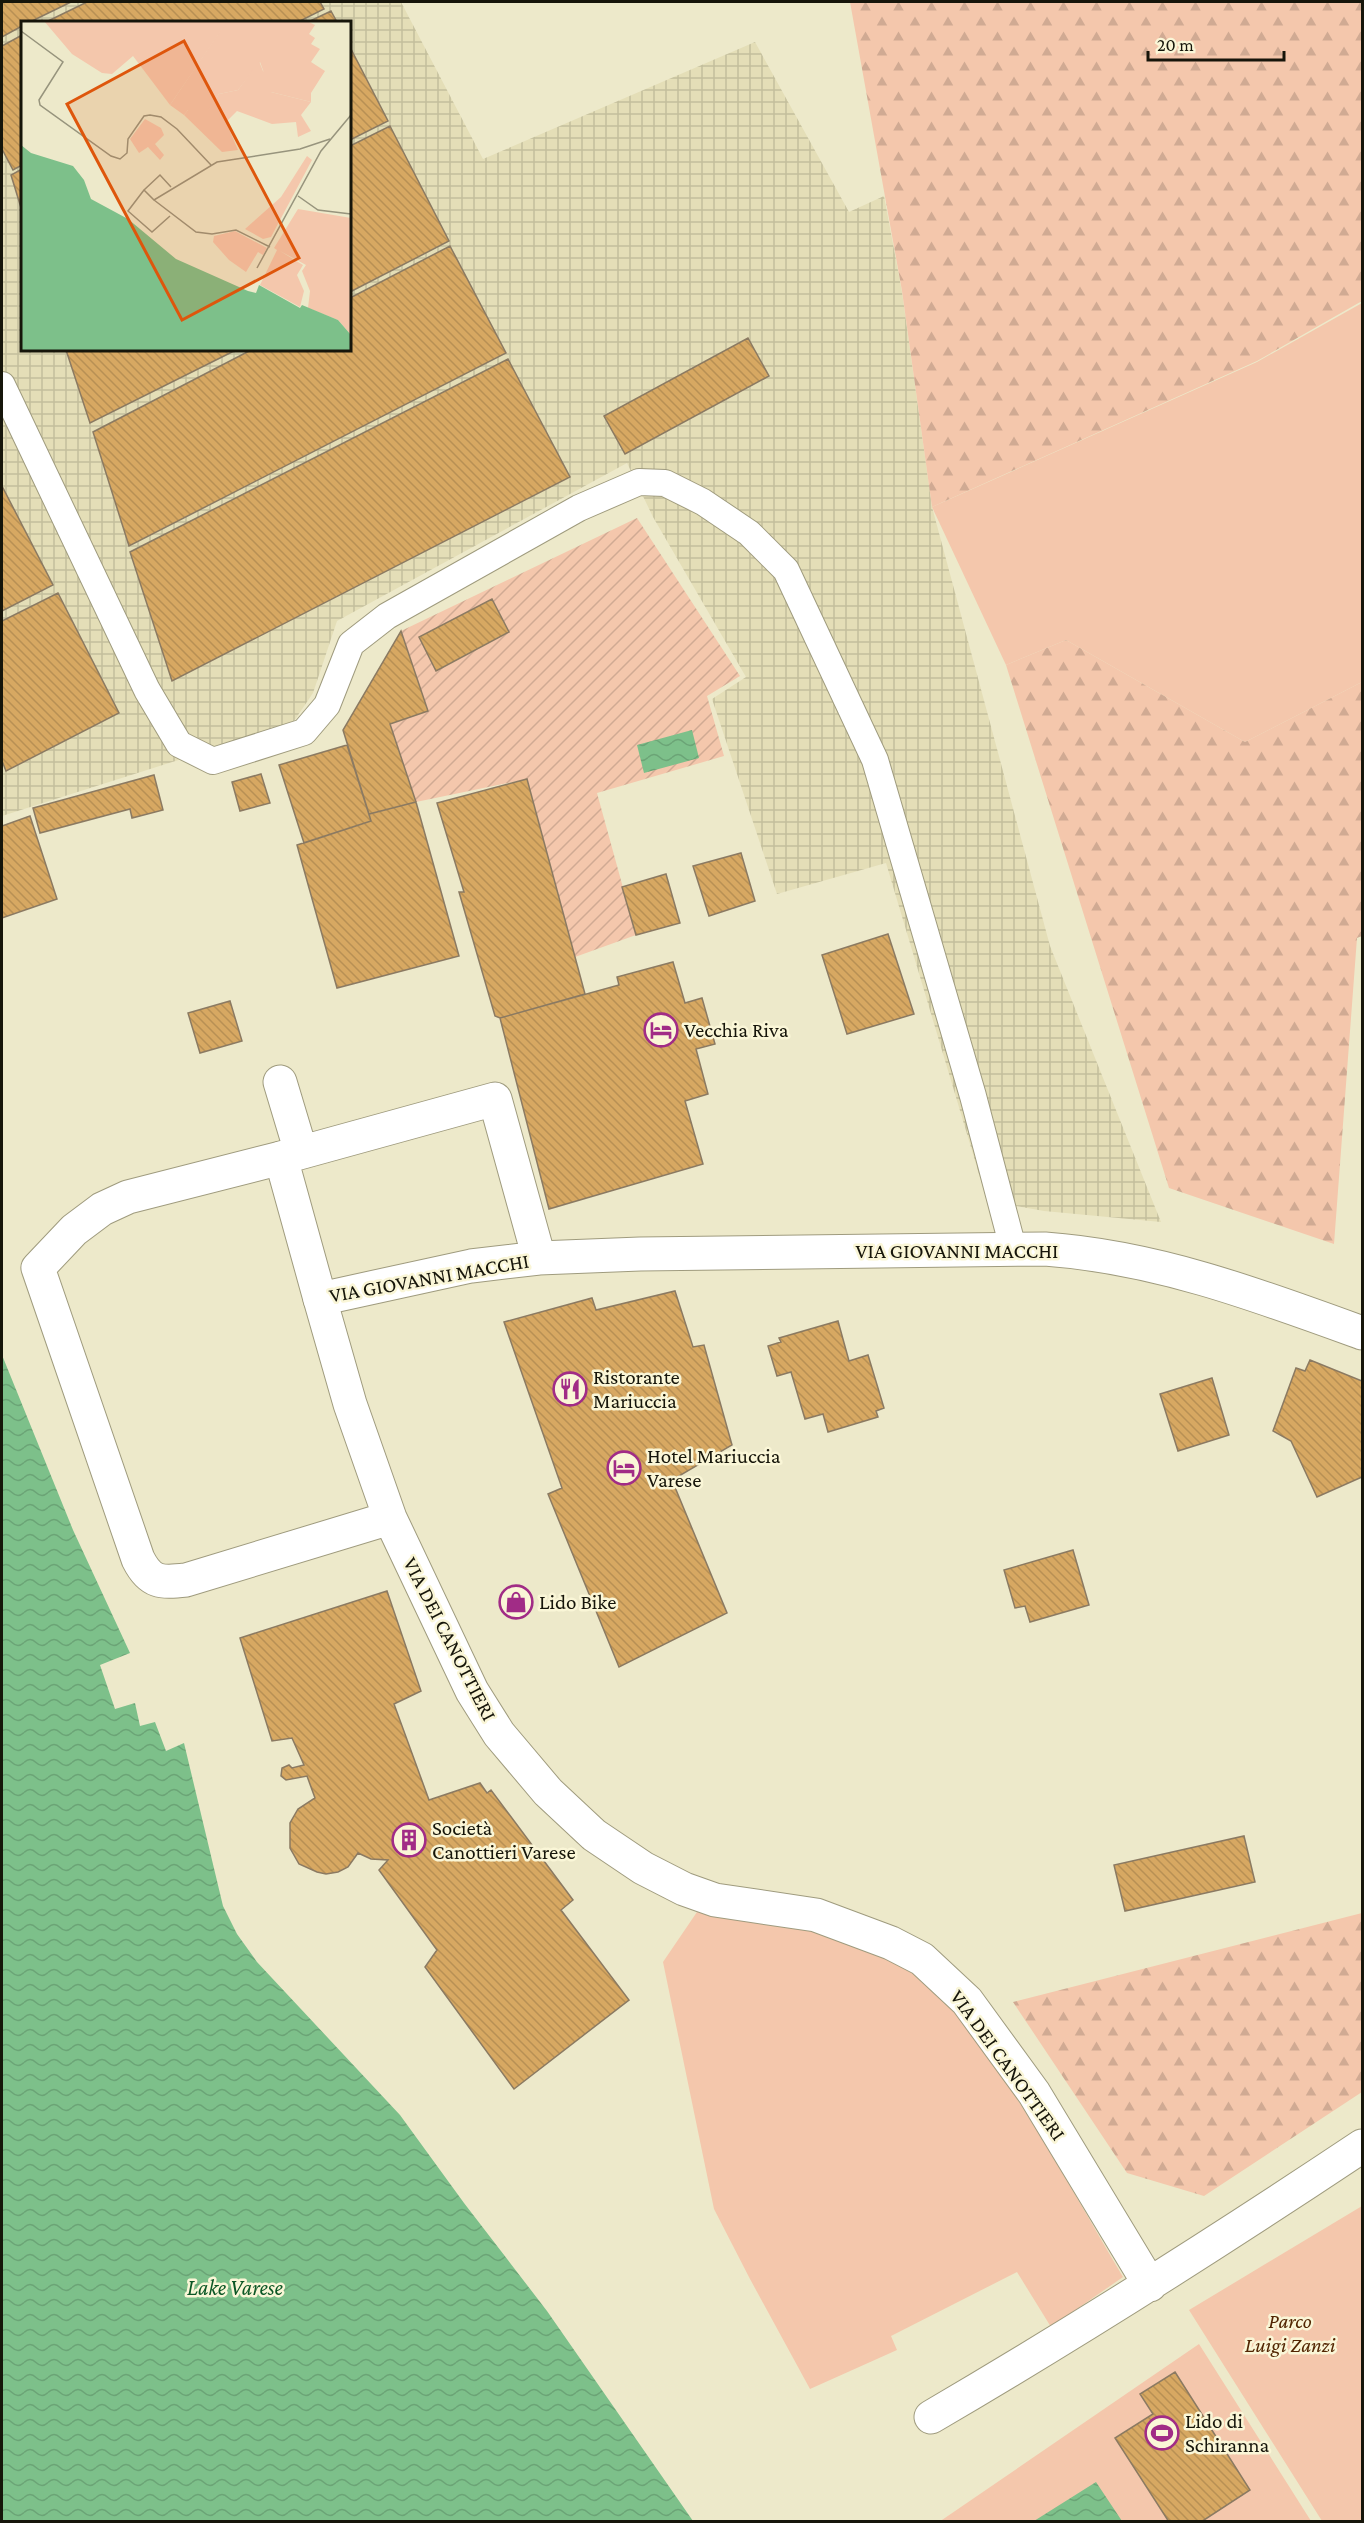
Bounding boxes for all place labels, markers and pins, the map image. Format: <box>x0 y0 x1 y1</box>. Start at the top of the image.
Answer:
hotel icon: Vecchia Riva <box>643 1012 679 1048</box>
place label: Vecchia Riva <box>684 1018 789 1042</box>
place label: Ristorante Mariuccia <box>593 1365 680 1413</box>
restaurant icon: Ristorante Mariuccia <box>552 1371 588 1407</box>
place label: Hotel Mariuccia Varese <box>647 1444 781 1492</box>
hotel icon: Hotel Mariuccia Varese <box>606 1450 642 1486</box>
shop icon: Lido Bike <box>498 1584 534 1620</box>
place label: Lido Bike <box>539 1590 616 1614</box>
place label: Società Canottieri Varese <box>432 1816 576 1864</box>
building icon: Società Canottieri Varese <box>391 1822 427 1858</box>
place label: Lido di Schiranna <box>1185 2409 1270 2457</box>
sports icon: Lido di Schiranna <box>1144 2415 1180 2451</box>

